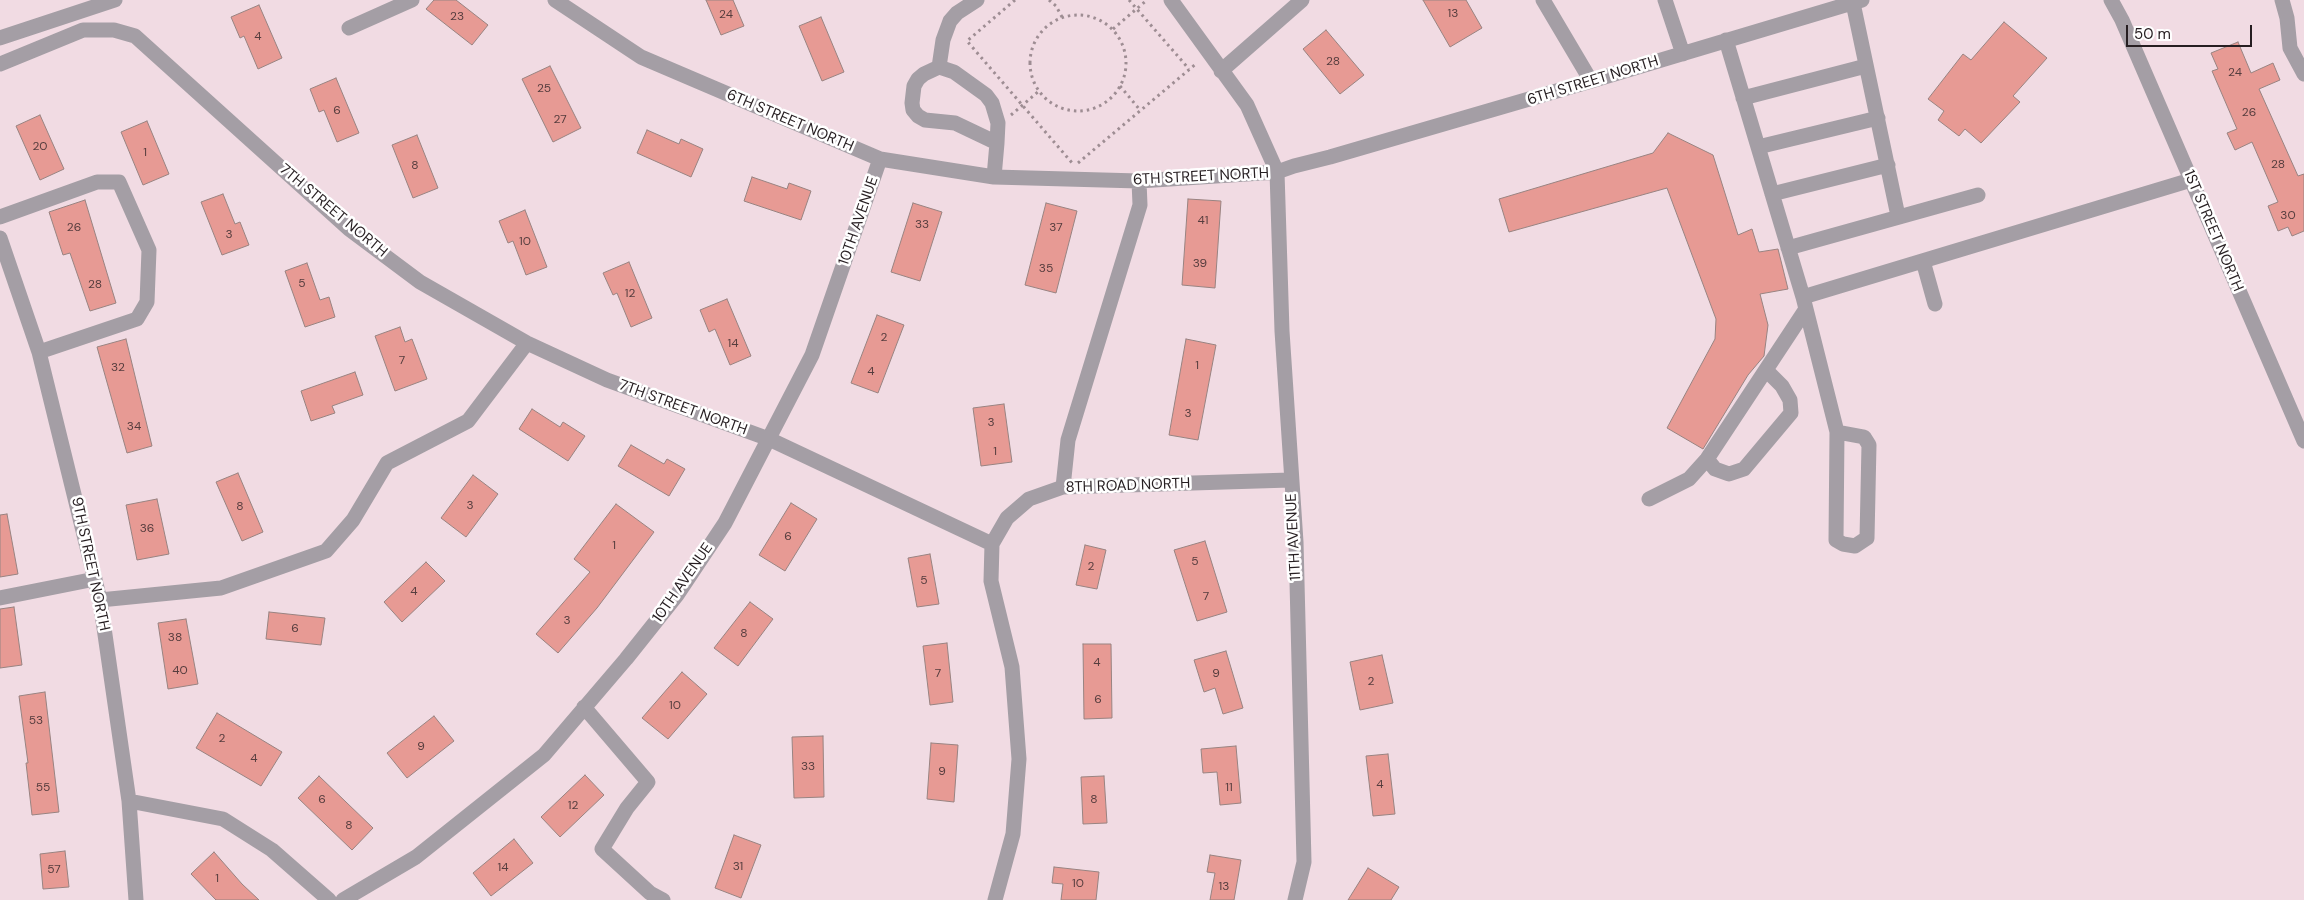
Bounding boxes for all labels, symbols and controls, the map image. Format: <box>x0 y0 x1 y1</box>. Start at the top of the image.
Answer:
house number: 13 <box>1448 7 1458 21</box>
house number: 24 <box>719 8 733 22</box>
house number: 23 <box>450 10 464 24</box>
scale bar <box>2129 15 2255 47</box>
text: 50 m <box>2134 24 2171 44</box>
house number: 4 <box>254 30 262 44</box>
street label: 6TH STREET NORTH <box>1525 52 1661 110</box>
house number: 28 <box>1326 55 1340 69</box>
house number: 24 <box>2228 66 2242 80</box>
house number: 25 <box>537 82 551 96</box>
street label: 6TH STREET NORTH <box>724 86 856 156</box>
house number: 6 <box>333 104 341 118</box>
house number: 26 <box>2242 106 2256 120</box>
house number: 27 <box>553 113 567 127</box>
house number: 20 <box>33 140 47 154</box>
house number: 1 <box>143 146 147 160</box>
house number: 28 <box>2271 158 2285 172</box>
house number: 8 <box>411 159 419 173</box>
street label: 7TH STREET NORTH <box>275 161 391 261</box>
street label: 6TH STREET NORTH <box>1133 164 1269 190</box>
street label: 1ST STREET NORTH <box>2179 168 2247 294</box>
street label: 10TH AVENUE <box>835 174 883 268</box>
house number: 30 <box>2280 209 2296 223</box>
house number: 41 <box>1197 214 1209 228</box>
house number: 33 <box>915 218 929 232</box>
house number: 26 <box>67 221 81 235</box>
house number: 37 <box>1049 221 1063 235</box>
house number: 3 <box>225 228 233 242</box>
house number: 10 <box>519 235 531 249</box>
house number: 39 <box>1193 257 1207 271</box>
house number: 35 <box>1039 262 1053 276</box>
house number: 5 <box>298 277 306 291</box>
house number: 28 <box>88 278 102 292</box>
house number: 12 <box>625 287 635 301</box>
house number: 2 <box>881 331 887 345</box>
house number: 14 <box>727 337 739 351</box>
house number: 7 <box>399 354 405 368</box>
house number: 1 <box>1195 359 1199 373</box>
house number: 32 <box>111 361 125 375</box>
house number: 4 <box>867 365 875 379</box>
street label: 7TH STREET NORTH <box>616 376 750 440</box>
house number: 3 <box>1184 407 1192 421</box>
house number: 3 <box>987 416 995 430</box>
house number: 34 <box>127 420 141 434</box>
house number: 1 <box>993 445 997 459</box>
street label: 8TH ROAD NORTH <box>1065 475 1191 497</box>
street label: 11TH AVENUE <box>1283 493 1305 581</box>
street label: 9TH STREET NORTH <box>67 496 113 632</box>
house number: 3 <box>466 499 474 513</box>
house number: 8 <box>236 500 244 514</box>
house number: 36 <box>140 522 154 536</box>
house number: 6 <box>784 530 792 544</box>
house number: 1 <box>612 539 616 553</box>
street label: 10TH AVENUE <box>649 540 717 626</box>
house number: 5 <box>1191 555 1199 569</box>
house number: 2 <box>1088 560 1094 574</box>
house number: 5 <box>920 574 928 588</box>
house number: 4 <box>410 585 418 599</box>
house number: 7 <box>1203 590 1209 604</box>
house number: 3 <box>563 614 571 628</box>
house number: 6 <box>291 622 299 636</box>
house number: 8 <box>740 627 748 641</box>
house number: 38 <box>168 631 182 645</box>
house number: 4 <box>1093 656 1101 670</box>
house number: 40 <box>172 664 188 678</box>
house number: 7 <box>935 667 941 681</box>
house number: 9 <box>1212 667 1220 681</box>
house number: 2 <box>1368 675 1374 689</box>
house number: 6 <box>1094 693 1102 707</box>
house number: 10 <box>669 699 681 713</box>
house number: 53 <box>29 714 43 728</box>
house number: 2 <box>219 732 225 746</box>
house number: 9 <box>417 740 425 754</box>
house number: 4 <box>250 752 258 766</box>
house number: 33 <box>801 760 815 774</box>
house number: 9 <box>938 765 946 779</box>
house number: 4 <box>1376 778 1384 792</box>
house number: 55 <box>36 781 50 795</box>
house number: 11 <box>1225 781 1233 795</box>
house number: 6 <box>318 793 326 807</box>
house number: 8 <box>1090 793 1098 807</box>
house number: 12 <box>568 799 578 813</box>
house number: 8 <box>345 819 353 833</box>
house number: 31 <box>733 860 743 874</box>
house number: 14 <box>497 861 509 875</box>
house number: 57 <box>47 863 61 877</box>
house number: 1 <box>215 872 219 886</box>
house number: 10 <box>1072 877 1084 891</box>
house number: 13 <box>1219 880 1229 894</box>

